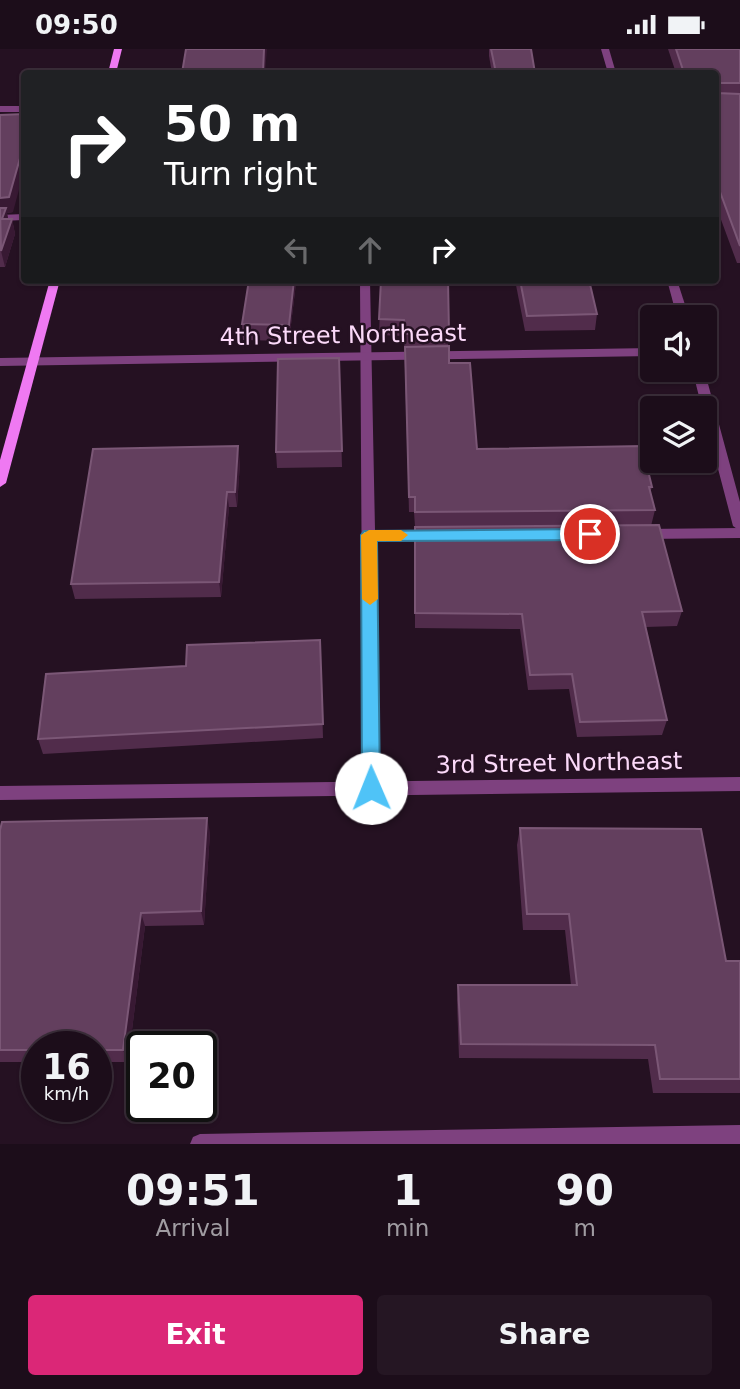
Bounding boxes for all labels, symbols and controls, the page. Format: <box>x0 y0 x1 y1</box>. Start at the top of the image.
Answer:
text: 09:50 <box>35 10 118 40</box>
text: 50 m <box>164 96 300 153</box>
icon: right <box>49 98 140 189</box>
text: Turn right <box>164 155 317 193</box>
icon: left <box>278 231 316 269</box>
icon: ahead <box>351 231 389 269</box>
icon: right <box>424 231 462 269</box>
map controls <box>640 305 717 473</box>
button: sound <box>640 305 717 382</box>
street label: 4th Street Northeast <box>219 319 467 351</box>
button: layers <box>640 396 717 473</box>
pin <box>560 504 620 564</box>
icon: arrive <box>571 515 609 553</box>
street label: 3rd Street Northeast <box>435 747 683 779</box>
position arrow <box>334 751 408 825</box>
speed limit sign: 20 <box>126 1031 217 1122</box>
text: 16 <box>42 1047 91 1087</box>
text: km/h <box>44 1083 89 1104</box>
text: 09:51 <box>126 1166 260 1215</box>
text: 1 <box>393 1166 422 1215</box>
text: 90 <box>555 1166 614 1215</box>
text: Arrival <box>156 1215 230 1241</box>
text: min <box>386 1215 429 1241</box>
text: m <box>573 1215 596 1241</box>
button: Exit <box>28 1295 363 1375</box>
button: Share <box>377 1295 712 1375</box>

